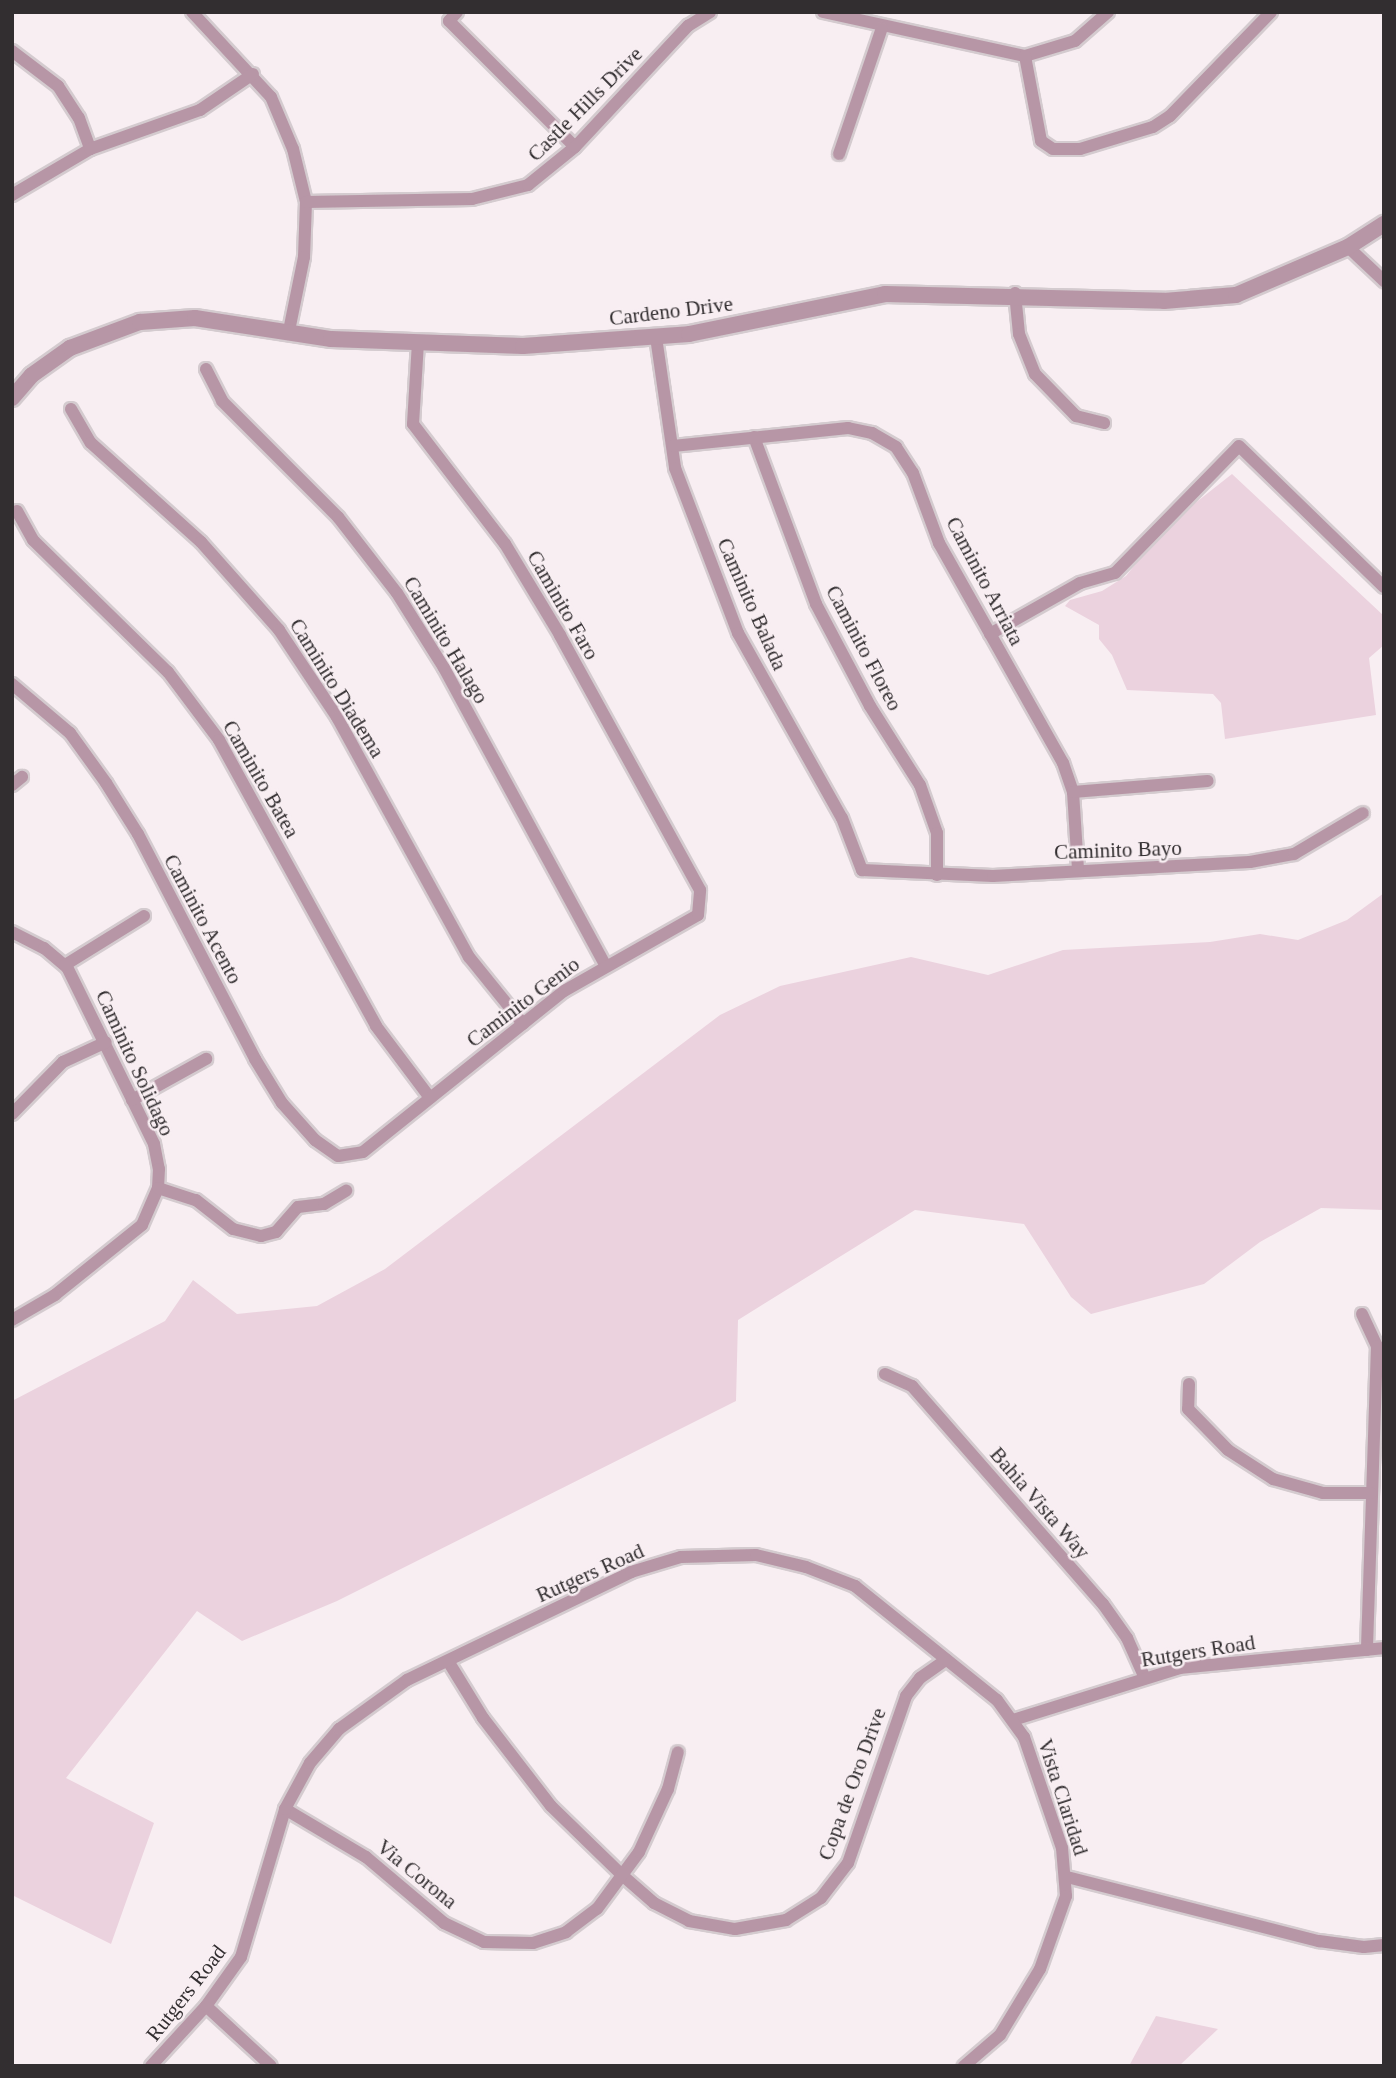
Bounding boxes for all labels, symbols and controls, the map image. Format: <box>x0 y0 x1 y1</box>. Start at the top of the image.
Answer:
street label: Castle Hills Drive <box>522 41 648 167</box>
street label: Cardeno Drive <box>608 291 734 331</box>
street label: Caminito Arriata <box>940 512 1030 650</box>
street label: Caminito Balada <box>712 534 792 674</box>
street label: Caminito Faro <box>522 546 604 664</box>
street label: Caminito Halago <box>398 572 494 708</box>
street label: Caminito Floreo <box>820 581 908 715</box>
street label: Caminito Diadema <box>284 614 390 762</box>
street label: Caminito Batea <box>217 716 305 842</box>
street label: Caminito Bayo <box>1054 835 1182 865</box>
street label: Caminito Acento <box>158 849 248 989</box>
street label: Caminito Genio <box>462 951 584 1053</box>
street label: Caminito Solidago <box>90 986 180 1140</box>
street label: Bahia Vista Way <box>984 1442 1096 1564</box>
street label: Rutgers Road <box>532 1538 648 1608</box>
street label: Rutgers Road <box>1139 1630 1257 1672</box>
street label: Copa de Oro Drive <box>813 1704 891 1864</box>
street label: Vista Claridad <box>1032 1736 1094 1858</box>
street label: Via Corona <box>372 1834 462 1914</box>
street label: Rutgers Road <box>141 1940 231 2046</box>

